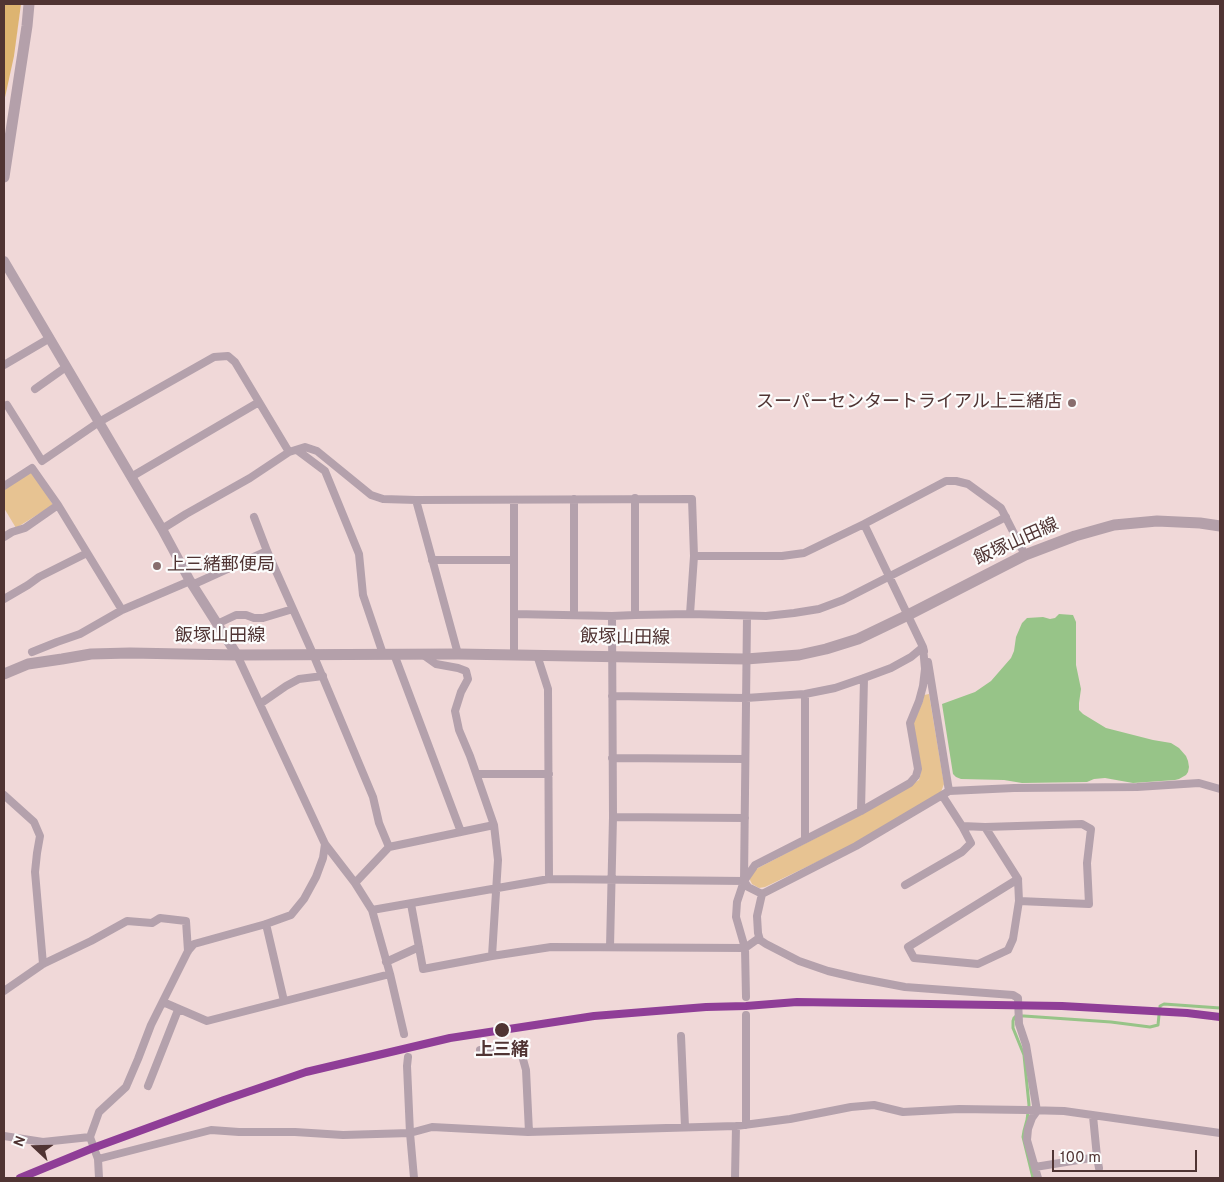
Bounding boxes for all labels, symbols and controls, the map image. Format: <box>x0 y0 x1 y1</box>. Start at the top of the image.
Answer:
place label: スーパーセンタートライアル上三緒店 <box>756 392 1062 414</box>
marker: スーパーセンタートライアル上三緒店 <box>1066 397 1078 409</box>
street label: 飯塚山田線 <box>971 515 1063 571</box>
place label: 上三緒郵便局 <box>167 555 275 577</box>
marker: 上三緒郵便局 <box>151 560 163 572</box>
street label: 飯塚山田線 <box>175 626 265 648</box>
street label: 飯塚山田線 <box>580 627 670 651</box>
marker: 上三緒 <box>493 1021 511 1039</box>
place label: 上三緒 <box>475 1040 529 1062</box>
north arrow <box>10 1122 60 1172</box>
text: N <box>11 1134 30 1149</box>
scale bar <box>1054 1140 1199 1172</box>
text: 100 m <box>1060 1149 1101 1168</box>

